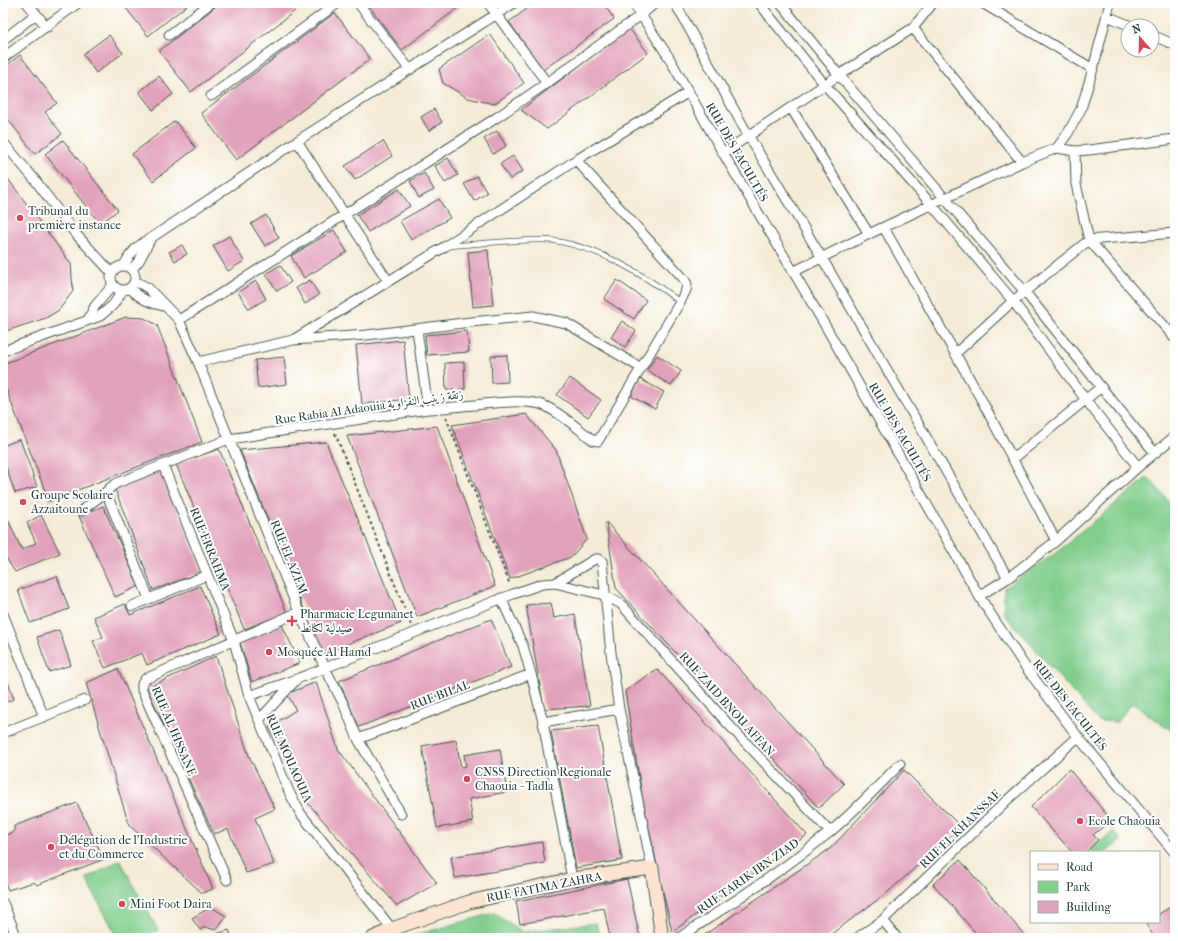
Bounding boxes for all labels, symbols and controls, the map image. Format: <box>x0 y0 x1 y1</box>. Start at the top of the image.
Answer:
north arrow <box>1120 18 1160 58</box>
text: N <box>1131 21 1144 37</box>
street label: RUE DES FACULTÉS <box>703 99 772 204</box>
place label: Tribunal du première instance <box>27 204 121 232</box>
marker: Tribunal du première instance <box>15 213 25 223</box>
street label: RUE DES FACULTÉS <box>866 379 935 484</box>
street label: Rue Rabia Al Adaouia زنقة زينب النفزاوية <box>274 387 465 428</box>
place label: Groupe Scolaire Azzaitoune <box>30 488 113 516</box>
marker: Groupe Scolaire Azzaitoune <box>18 497 28 507</box>
street label: RUE ERRAHMA <box>187 505 233 593</box>
street label: RUE EL AZEM <box>268 518 310 596</box>
place label: Pharmacie Legunanet صيدلية لكنانط <box>300 607 414 635</box>
marker: Pharmacie Legunanet صيدلية لكنانط <box>287 616 297 626</box>
place label: Mosquée Al Hamd <box>277 645 371 659</box>
marker: Mosquée Al Hamd <box>264 647 274 657</box>
street label: RUE ZAID BNOU AFFAN <box>677 649 777 759</box>
street label: RUE DES FACULTÉS <box>1030 656 1111 753</box>
street label: RUE BILAL <box>408 677 472 713</box>
street label: RUE AL IHSSANE <box>149 684 199 778</box>
street label: RUE MOUAOUIA <box>263 711 315 805</box>
place label: CNSS Direction Regionale Chaouia - Tadla <box>475 765 611 793</box>
marker: CNSS Direction Regionale Chaouia - Tadla <box>462 774 472 784</box>
street label: RUE EL KHANSSAE <box>917 787 1003 871</box>
place label: Ecole Chaouia <box>1088 814 1161 828</box>
marker: Ecole Chaouia <box>1075 816 1085 826</box>
place label: Délégation de l'Industrie et du Commerce <box>59 833 188 861</box>
street label: RUE TARIK IBN ZIAD <box>694 835 802 917</box>
marker: Délégation de l'Industrie et du Commerce <box>46 842 56 852</box>
legend <box>1030 851 1160 923</box>
text: Road <box>1066 860 1093 874</box>
street label: RUE FATIMA ZAHRA <box>485 869 603 905</box>
text: Park <box>1066 880 1091 894</box>
place label: Mini Foot Daira <box>130 897 212 911</box>
marker: Mini Foot Daira <box>117 899 127 909</box>
text: Building <box>1066 900 1111 914</box>

